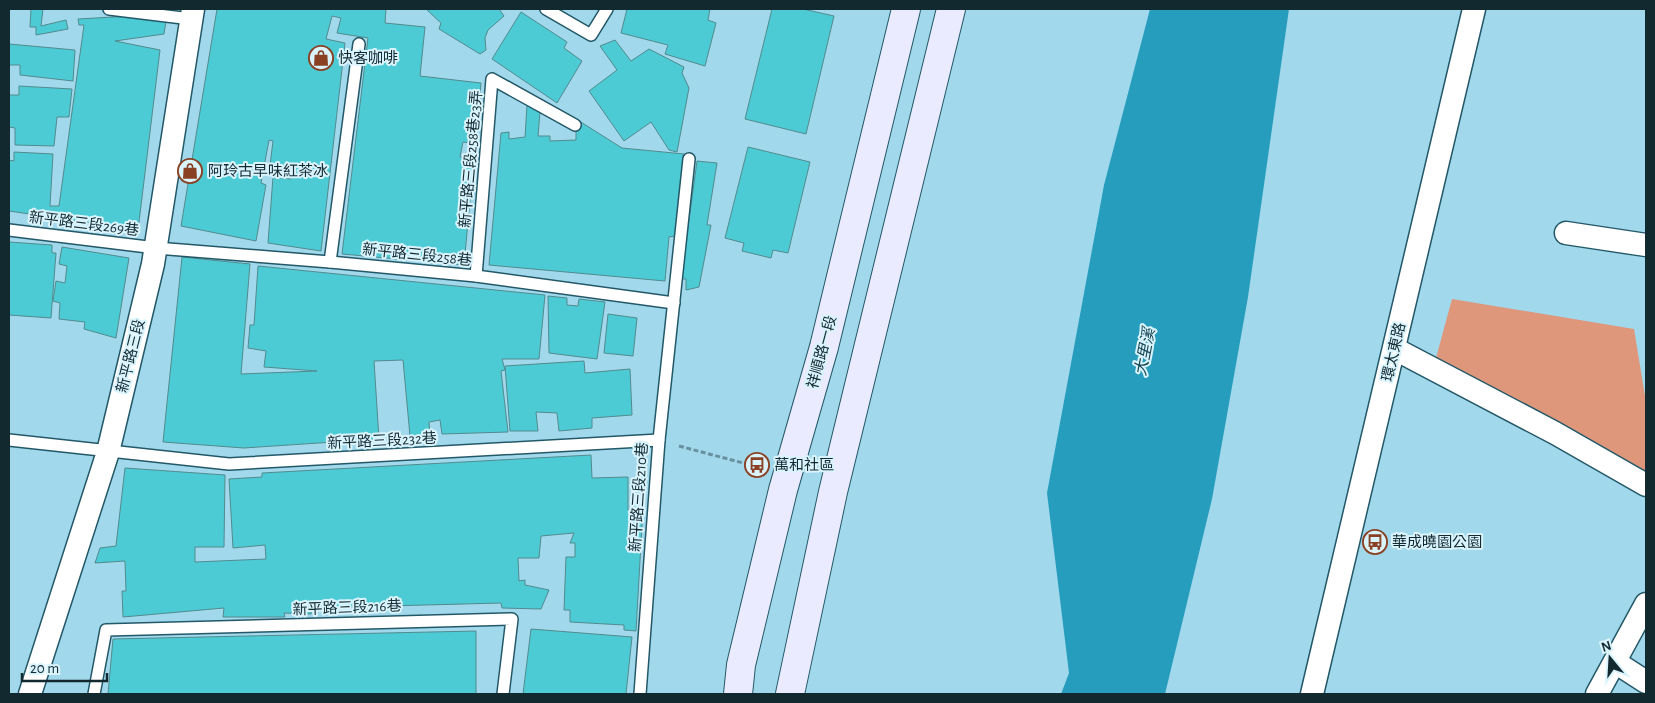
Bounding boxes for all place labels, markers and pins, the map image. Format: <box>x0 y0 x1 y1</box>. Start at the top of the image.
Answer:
shop icon: 快客咖啡 <box>308 45 334 71</box>
place label: 快客咖啡 <box>338 50 398 66</box>
shop icon: 阿玲古早味紅茶冰 <box>177 158 203 184</box>
place label: 阿玲古早味紅茶冰 <box>208 163 328 179</box>
bus stop icon: 萬和社區 <box>744 452 770 478</box>
place label: 萬和社區 <box>774 457 834 473</box>
bus stop icon: 華成曉園公園 <box>1362 529 1388 555</box>
place label: 華成曉園公園 <box>1392 534 1482 550</box>

